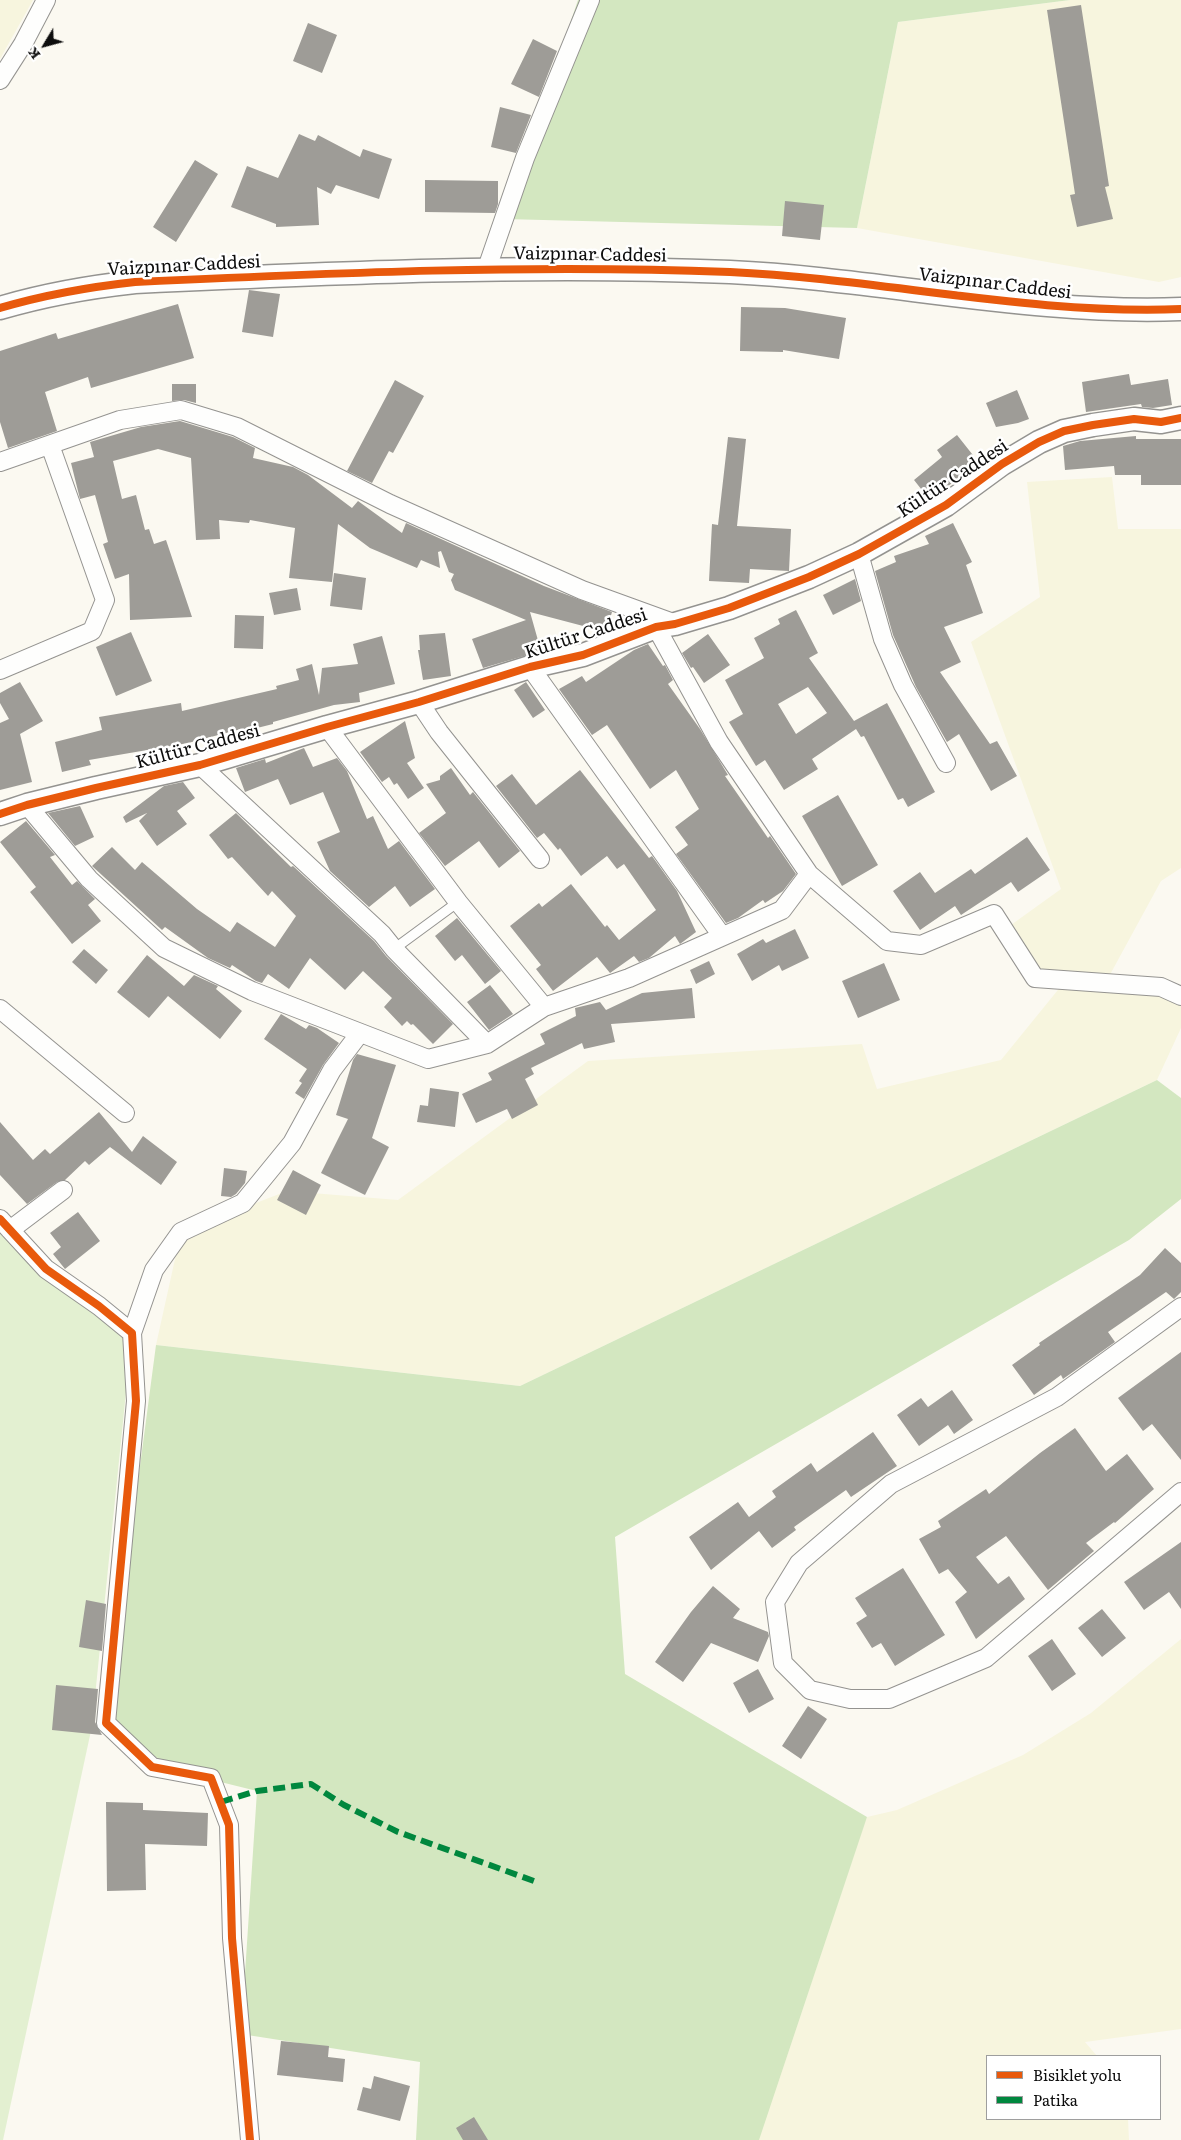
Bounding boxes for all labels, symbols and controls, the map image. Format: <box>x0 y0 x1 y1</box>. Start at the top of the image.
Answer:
north arrow <box>20 20 70 70</box>
text: K <box>22 44 44 64</box>
street label: Vaizpınar Caddesi <box>513 243 667 267</box>
street label: Vaizpınar Caddesi <box>107 251 261 281</box>
street label: Vaizpınar Caddesi <box>917 264 1073 304</box>
street label: Kültür Caddesi <box>894 435 1012 523</box>
street label: Kültür Caddesi <box>522 604 650 664</box>
street label: Kültür Caddesi <box>134 720 262 774</box>
legend <box>986 2055 1161 2120</box>
text: Bisiklet yolu <box>1033 2063 1121 2086</box>
text: Patika <box>1033 2088 1078 2111</box>

